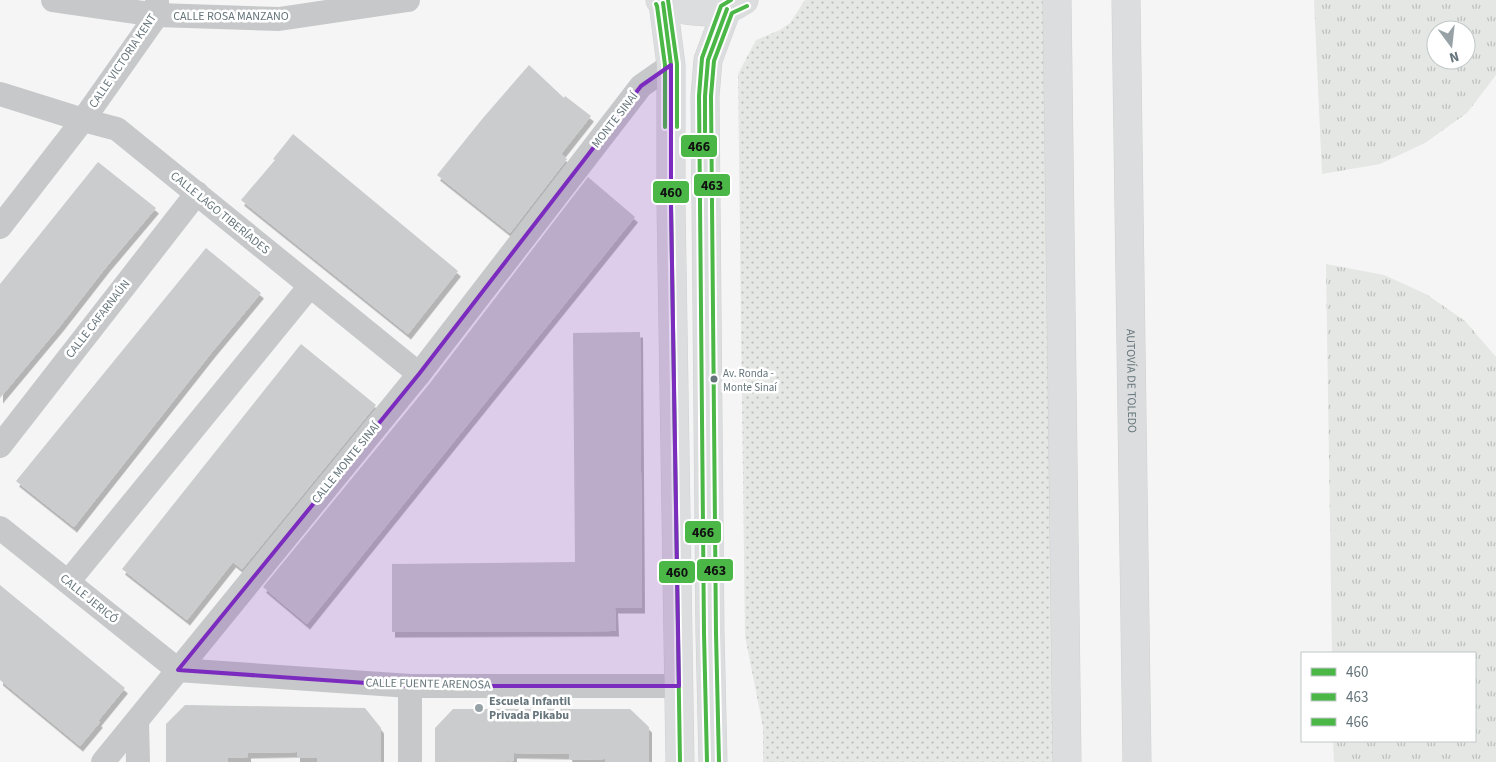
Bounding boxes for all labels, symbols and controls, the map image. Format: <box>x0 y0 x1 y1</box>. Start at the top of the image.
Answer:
street label: CALLE ROSA MANZANO <box>173 8 289 25</box>
street label: CALLE VICTORIA KENT <box>85 10 161 111</box>
north arrow <box>1426 20 1476 70</box>
text: N <box>1447 46 1461 67</box>
street label: MONTE SINAÍ <box>588 88 643 151</box>
line badge: 466 <box>680 134 718 158</box>
text: 466 <box>688 137 710 157</box>
street label: CALLE LAGO TIBERÍADES <box>167 168 273 258</box>
line badge: 463 <box>693 173 731 197</box>
text: 463 <box>701 176 723 196</box>
line badge: 460 <box>652 180 690 204</box>
text: 460 <box>660 183 682 203</box>
street label: CALLE CAFARNAÚN <box>62 276 134 362</box>
street label: AUTOVÍA DE TOLEDO <box>1122 329 1141 433</box>
place label: Av. Ronda - Monte Sinaí <box>723 366 777 395</box>
marker: Av. Ronda - Monte Sinaí <box>709 374 719 384</box>
street label: CALLE MONTE SINAÍ <box>308 418 385 507</box>
line badge: 466 <box>684 520 722 544</box>
text: 466 <box>692 523 714 543</box>
line badge: 463 <box>696 558 734 582</box>
line badge: 460 <box>658 560 696 584</box>
text: 463 <box>704 561 726 581</box>
text: 460 <box>666 563 688 583</box>
street label: CALLE JERICÓ <box>56 570 122 628</box>
legend <box>1301 652 1476 742</box>
text: 460 <box>1346 662 1368 683</box>
street label: CALLE FUENTE ARENOSA <box>365 674 491 694</box>
text: 463 <box>1346 687 1368 708</box>
place label: Escuela Infantil Privada Pikabu <box>489 693 571 724</box>
marker: Escuela Infantil Privada Pikabu <box>473 702 485 714</box>
text: 466 <box>1346 712 1368 733</box>

